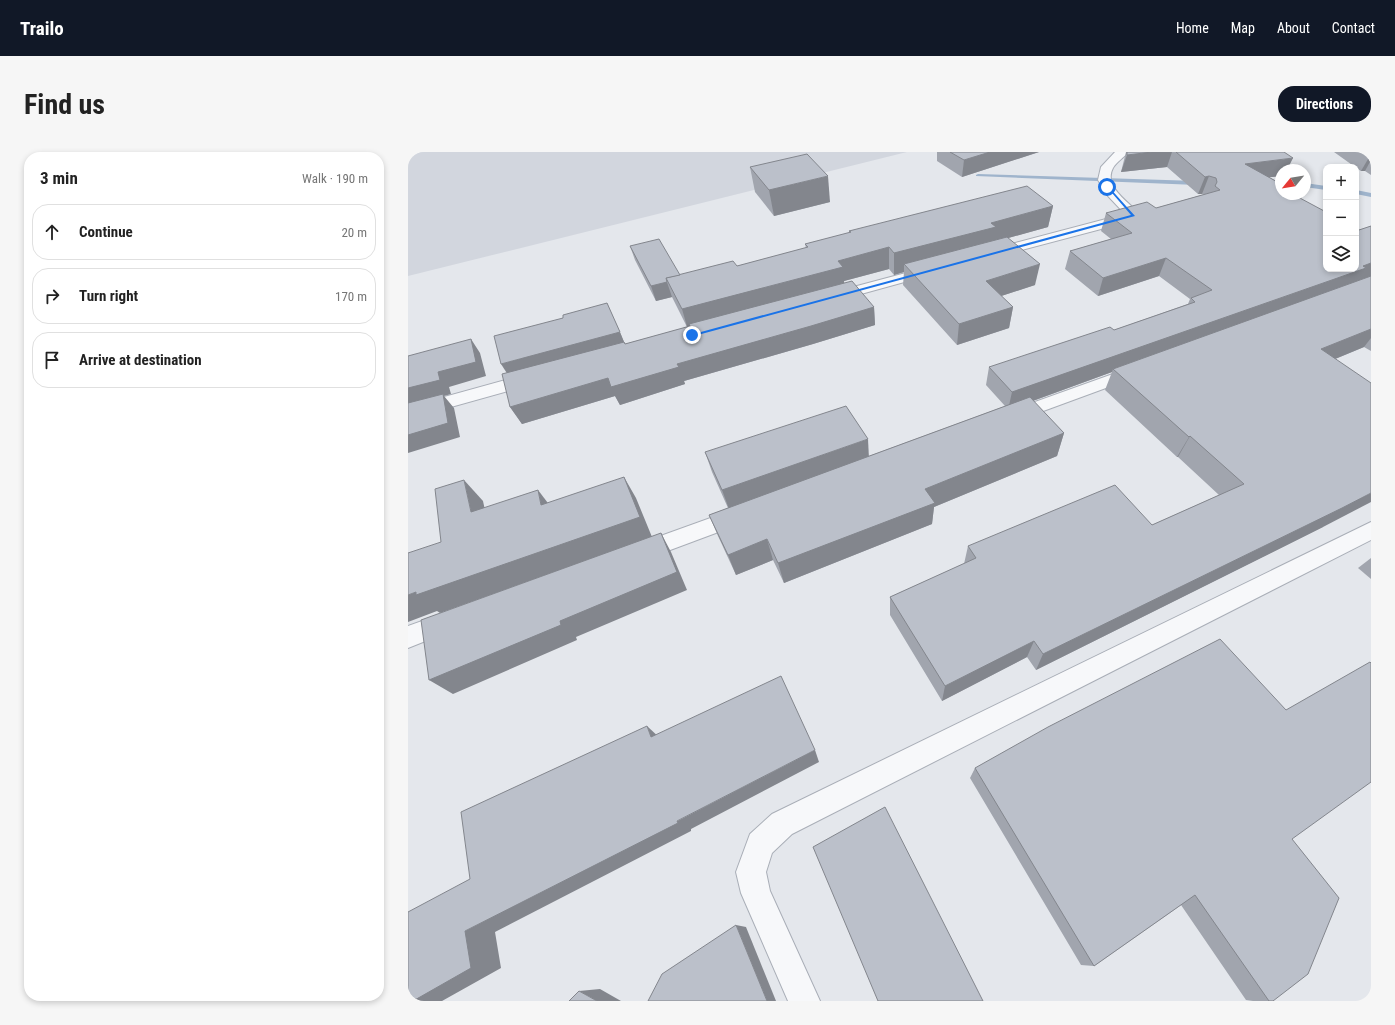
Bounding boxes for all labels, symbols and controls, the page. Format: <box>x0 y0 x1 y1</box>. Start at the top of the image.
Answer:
text: Trailo <box>20 17 64 40</box>
text: Home <box>1176 20 1209 36</box>
text: Map <box>1231 20 1255 36</box>
text: About <box>1277 20 1310 36</box>
text: Contact <box>1332 20 1375 36</box>
button: Directions <box>1278 86 1371 122</box>
text: Find us <box>24 88 105 121</box>
north arrow <box>1275 164 1311 200</box>
map controls <box>1323 164 1359 272</box>
button: + <box>1323 164 1359 200</box>
text: 3 min <box>40 168 78 188</box>
text: Walk · 190 m <box>302 171 368 186</box>
route start <box>1098 178 1116 196</box>
button: − <box>1323 200 1359 236</box>
icon: ahead <box>41 221 63 243</box>
text: Continue <box>79 223 133 241</box>
text: 20 m <box>341 225 367 240</box>
button: layers <box>1323 236 1359 272</box>
icon: right <box>41 285 63 307</box>
text: Turn right <box>79 287 138 305</box>
text: 170 m <box>335 289 367 304</box>
route end <box>683 326 701 344</box>
icon: arrive <box>41 349 63 371</box>
text: Arrive at destination <box>79 351 202 369</box>

